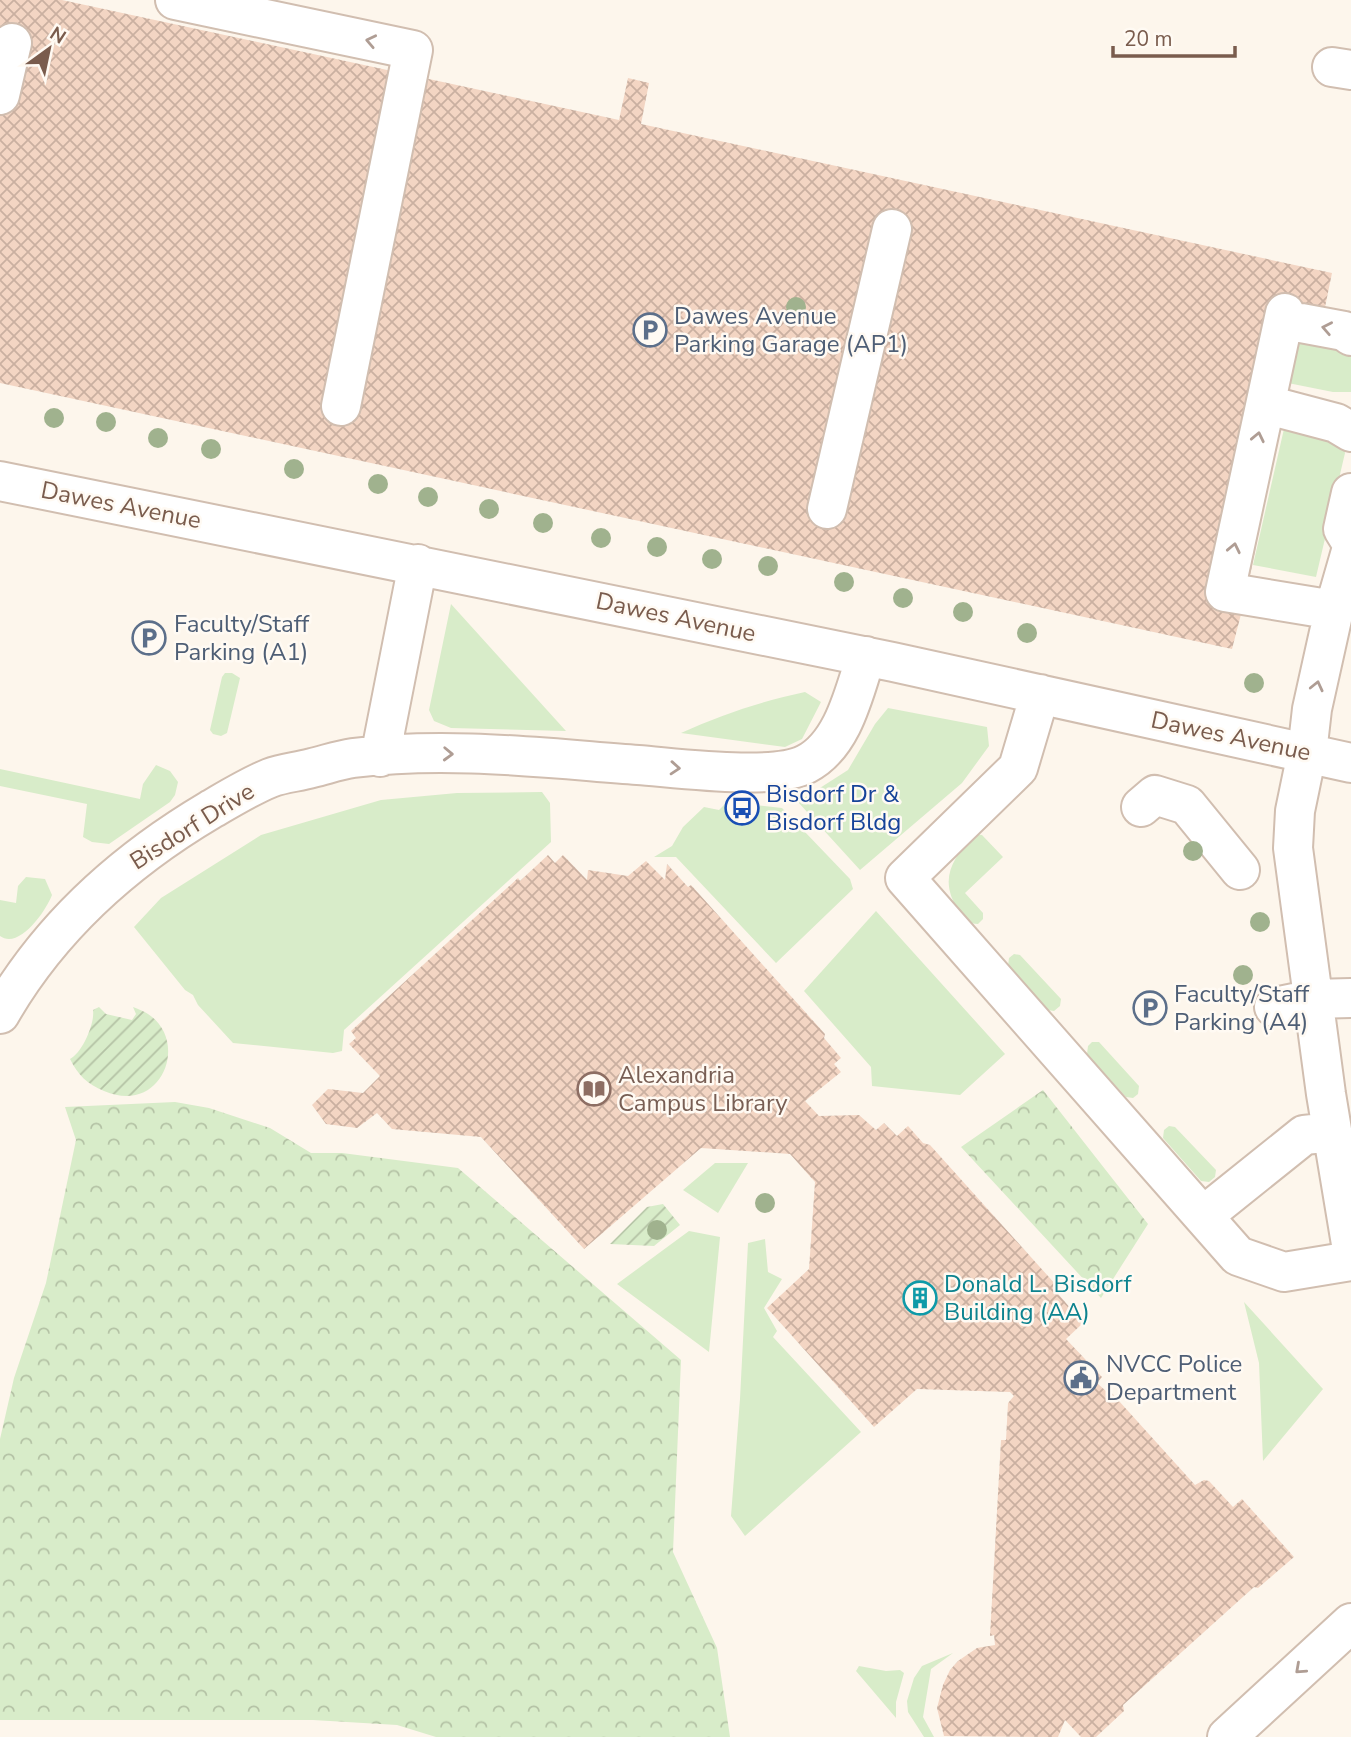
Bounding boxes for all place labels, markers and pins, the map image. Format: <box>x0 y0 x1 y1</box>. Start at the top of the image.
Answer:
place label: Dawes Avenue Parking Garage (AP1) <box>674 300 908 360</box>
parking icon: Dawes Avenue Parking Garage (AP1) <box>631 311 669 349</box>
place label: Faculty/Staff Parking (A1) <box>174 608 310 668</box>
parking icon: Faculty/Staff Parking (A1) <box>130 619 168 657</box>
place label: Bisdorf Dr & Bisdorf Bldg <box>766 778 901 838</box>
bus stop icon: Bisdorf Dr & Bisdorf Bldg <box>723 789 761 827</box>
place label: Faculty/Staff Parking (A4) <box>1174 978 1310 1038</box>
parking icon: Faculty/Staff Parking (A4) <box>1131 989 1169 1027</box>
place label: Alexandria Campus Library <box>618 1059 788 1119</box>
library icon: Alexandria Campus Library <box>575 1070 613 1108</box>
place label: Donald L. Bisdorf Building (AA) <box>944 1268 1132 1328</box>
building icon: Donald L. Bisdorf Building (AA) <box>901 1279 939 1317</box>
place label: NVCC Police Department <box>1106 1348 1242 1408</box>
public building icon: NVCC Police Department <box>1062 1359 1100 1397</box>

